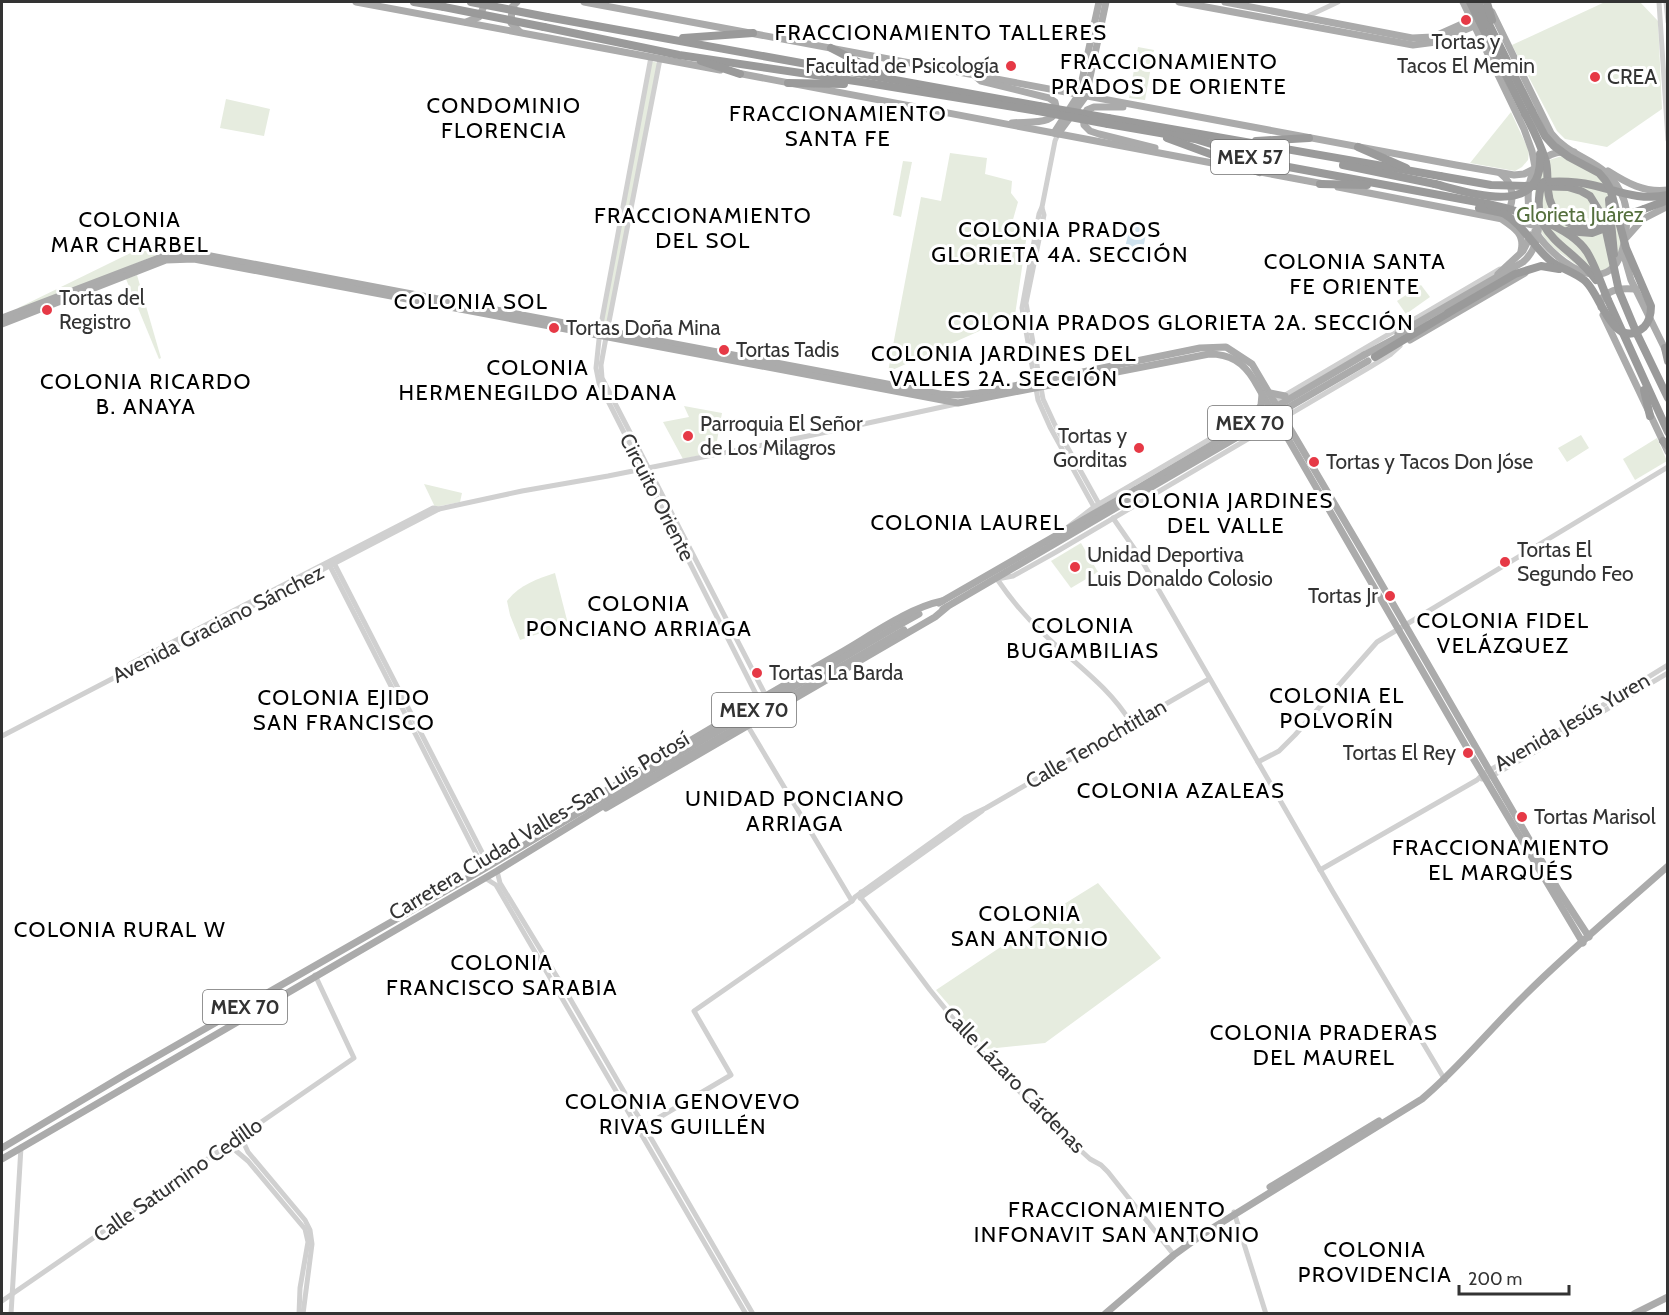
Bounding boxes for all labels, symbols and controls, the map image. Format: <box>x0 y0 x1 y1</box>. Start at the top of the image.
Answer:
marker: Tortas y Tacos El Memin <box>1459 13 1473 27</box>
district label: FRACCIONAMIENTO TALLERES <box>774 19 1108 46</box>
place label: Tortas y Tacos El Memin <box>1397 29 1535 78</box>
district label: FRACCIONAMIENTO PRADOS DE ORIENTE <box>1051 48 1287 100</box>
place label: Facultad de Psicología <box>805 53 999 78</box>
marker: Facultad de Psicología <box>1004 59 1018 73</box>
place label: CREA <box>1607 64 1657 89</box>
marker: CREA <box>1588 70 1602 84</box>
district label: CONDOMINIO FLORENCIA <box>427 92 581 144</box>
district label: FRACCIONAMIENTO SANTA FE <box>729 100 947 152</box>
road number: MEX 57 <box>1211 140 1289 174</box>
district label: FRACCIONAMIENTO DEL SOL <box>594 202 812 254</box>
park label: Glorieta Juárez <box>1516 202 1644 227</box>
district label: COLONIA MAR CHARBEL <box>51 206 209 258</box>
district label: COLONIA PRADOS GLORIETA 4A. SECCIÓN <box>931 216 1189 268</box>
district label: COLONIA SANTA FE ORIENTE <box>1264 248 1446 300</box>
place label: Tortas del Registro <box>59 285 145 334</box>
district label: COLONIA SOL <box>394 288 548 315</box>
marker: Tortas del Registro <box>40 303 54 317</box>
district label: COLONIA PRADOS GLORIETA 2A. SECCIÓN <box>948 309 1414 336</box>
place label: Tortas Doña Mina <box>566 315 721 340</box>
marker: Tortas Doña Mina <box>547 321 561 335</box>
place label: Tortas Tadis <box>736 337 839 362</box>
district label: COLONIA JARDINES DEL VALLES 2A. SECCIÓN <box>871 340 1137 392</box>
marker: Tortas Tadis <box>717 343 731 357</box>
district label: COLONIA HERMENEGILDO ALDANA <box>398 354 678 406</box>
district label: COLONIA RICARDO B. ANAYA <box>40 368 252 420</box>
road number: MEX 70 <box>1208 406 1292 440</box>
place label: Parroquia El Señor de Los Milagros <box>700 411 863 460</box>
place label: Tortas y Gorditas <box>1053 423 1127 472</box>
street label: Circuito Oriente <box>615 429 700 565</box>
marker: Parroquia El Señor de Los Milagros <box>681 429 695 443</box>
marker: Tortas y Gorditas <box>1132 441 1146 455</box>
place label: Tortas y Tacos Don Jóse <box>1326 449 1533 474</box>
marker: Tortas y Tacos Don Jóse <box>1307 455 1321 469</box>
district label: COLONIA JARDINES DEL VALLE <box>1118 487 1334 539</box>
district label: COLONIA LAUREL <box>871 509 1065 536</box>
place label: Tortas El Segundo Feo <box>1517 537 1634 586</box>
place label: Unidad Deportiva Luis Donaldo Colosio <box>1087 542 1273 591</box>
marker: Tortas El Segundo Feo <box>1498 555 1512 569</box>
street label: Avenida Graciano Sánchez <box>108 559 328 688</box>
marker: Unidad Deportiva Luis Donaldo Colosio <box>1068 560 1082 574</box>
place label: Tortas Jr <box>1308 583 1378 608</box>
marker: Tortas Jr <box>1383 589 1397 603</box>
district label: COLONIA PONCIANO ARRIAGA <box>526 590 752 642</box>
district label: COLONIA FIDEL VELÁZQUEZ <box>1416 607 1590 659</box>
district label: COLONIA BUGAMBILIAS <box>1006 612 1160 664</box>
place label: Tortas La Barda <box>769 660 903 685</box>
marker: Tortas La Barda <box>750 666 764 680</box>
street label: Avenida Jesús Yuren <box>1490 667 1654 776</box>
district label: COLONIA EL POLVORÍN <box>1269 682 1405 734</box>
district label: COLONIA EJIDO SAN FRANCISCO <box>253 684 435 736</box>
road number: MEX 70 <box>712 693 796 727</box>
street label: Calle Tenochtitlan <box>1021 693 1170 794</box>
street label: Carretera Ciudad Valles-San Luis Potosí <box>384 726 694 925</box>
place label: Tortas El Rey <box>1343 740 1456 765</box>
marker: Tortas El Rey <box>1461 746 1475 760</box>
district label: COLONIA AZALEAS <box>1077 777 1285 804</box>
district label: UNIDAD PONCIANO ARRIAGA <box>685 785 905 837</box>
place label: Tortas Marisol <box>1534 804 1656 829</box>
marker: Tortas Marisol <box>1515 810 1529 824</box>
district label: FRACCIONAMIENTO EL MARQUÉS <box>1392 834 1610 886</box>
district label: COLONIA SAN ANTONIO <box>951 900 1109 952</box>
district label: COLONIA RURAL W <box>14 916 226 943</box>
district label: COLONIA FRANCISCO SARABIA <box>386 949 618 1001</box>
road number: MEX 70 <box>203 990 287 1024</box>
street label: Calle Lázaro Cárdenas <box>938 1001 1091 1158</box>
district label: COLONIA PRADERAS DEL MAUREL <box>1210 1019 1438 1071</box>
district label: COLONIA GENOVEVO RIVAS GUILLÉN <box>565 1088 801 1140</box>
street label: Calle Saturnino Cedillo <box>89 1112 267 1247</box>
district label: FRACCIONAMIENTO INFONAVIT SAN ANTONIO <box>974 1196 1260 1248</box>
district label: COLONIA PROVIDENCIA <box>1298 1236 1452 1288</box>
scale bar <box>1459 1258 1568 1296</box>
text: 200 m <box>1468 1268 1522 1290</box>

